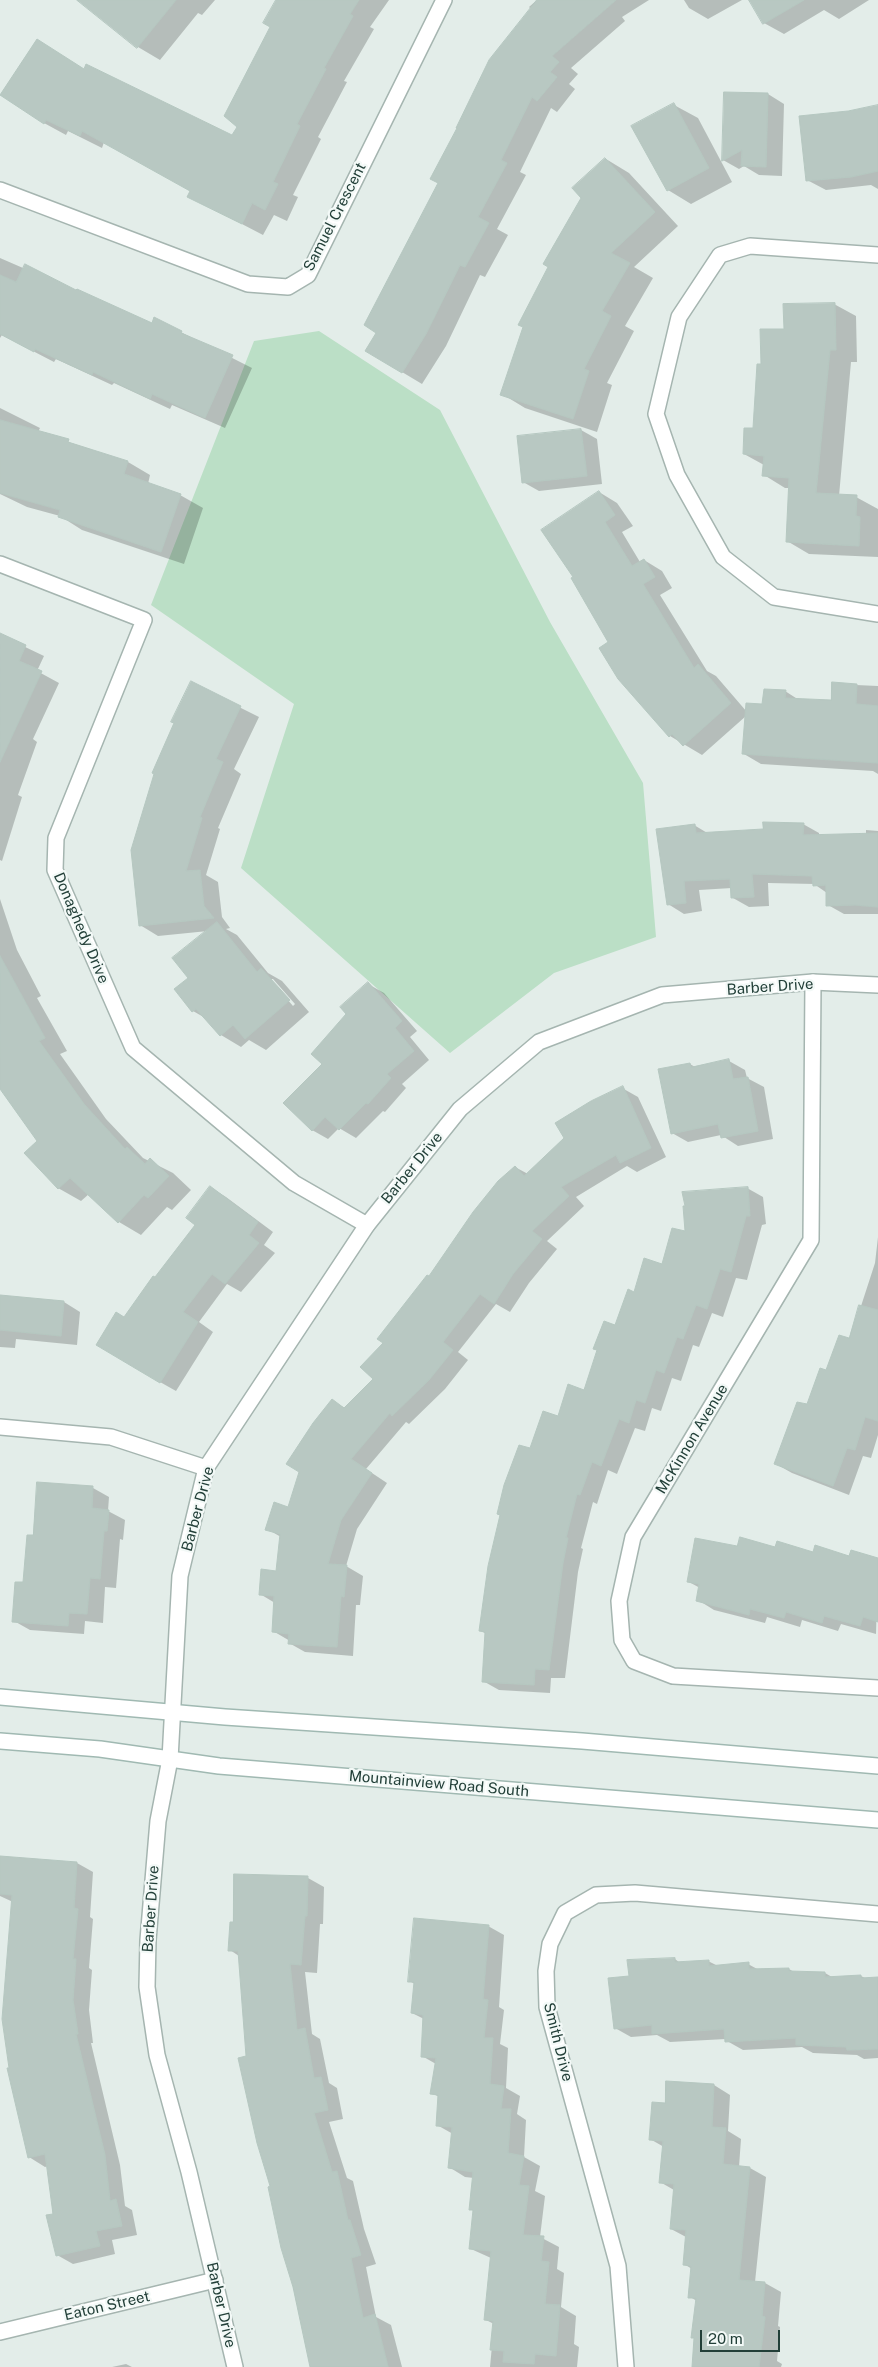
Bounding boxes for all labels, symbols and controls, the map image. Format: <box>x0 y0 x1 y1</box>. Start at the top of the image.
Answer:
street label: Samuel Crescent <box>300 160 370 274</box>
street label: Donaghedy Drive <box>50 870 112 986</box>
street label: Barber Drive <box>726 975 814 999</box>
street label: Barber Drive <box>378 1129 446 1207</box>
street label: McKinnon Avenue <box>652 1381 732 1497</box>
street label: Barber Drive <box>178 1465 218 1553</box>
street label: Mountainview Road South <box>348 1767 530 1801</box>
street label: Barber Drive <box>139 1865 163 1953</box>
street label: Smith Drive <box>539 2001 577 2083</box>
street label: Barber Drive <box>202 2261 240 2349</box>
street label: Eaton Street <box>62 2287 152 2325</box>
scale bar <box>703 2320 783 2352</box>
text: 20 m <box>708 2330 743 2347</box>

